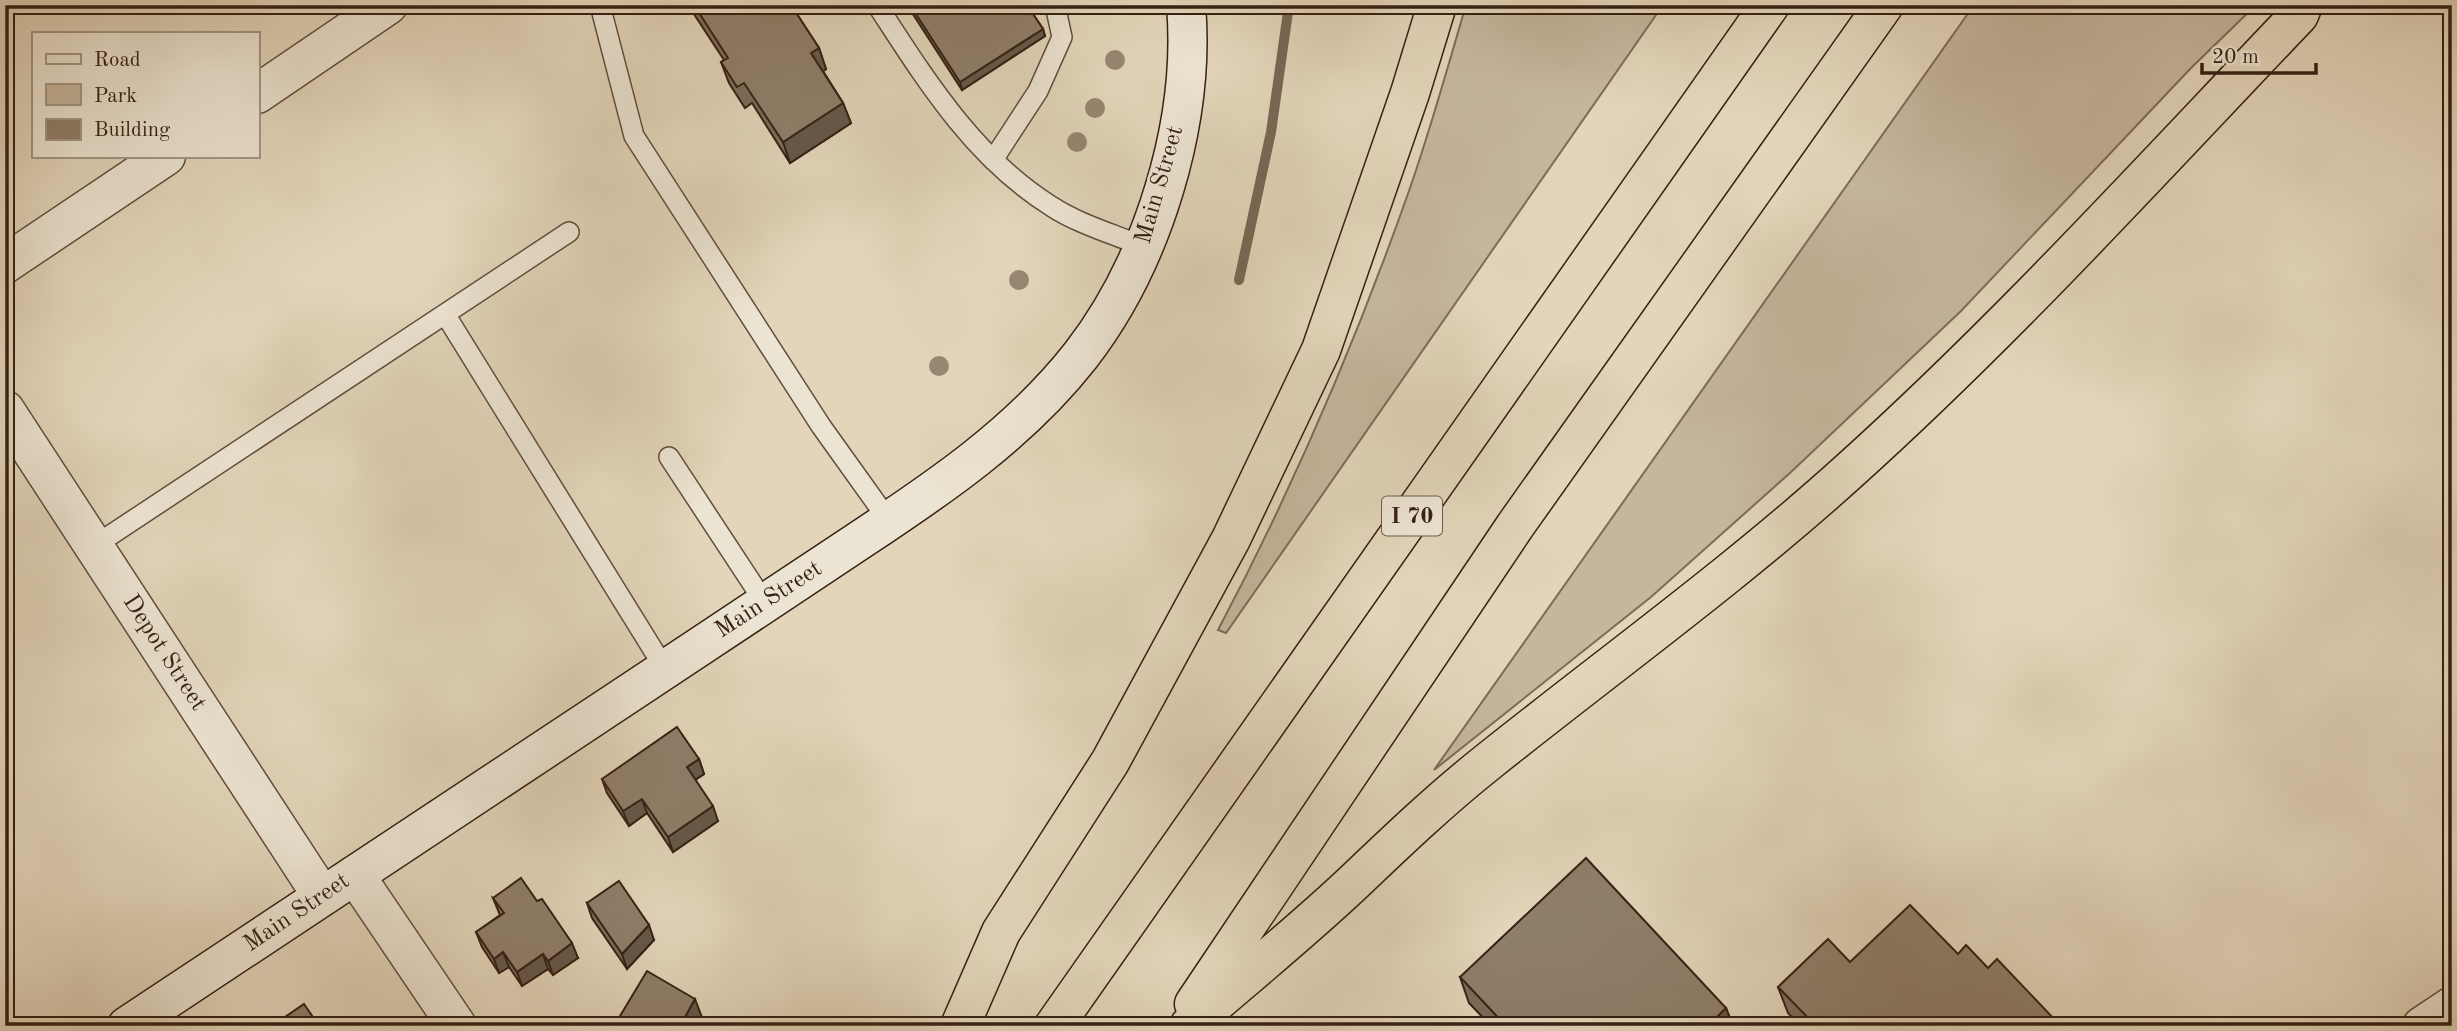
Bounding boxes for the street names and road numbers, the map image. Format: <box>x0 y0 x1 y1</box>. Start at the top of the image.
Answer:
street label: Main Street <box>1132 123 1188 247</box>
road number: I 70 <box>1382 496 1442 536</box>
street label: Main Street <box>711 557 827 643</box>
street label: Depot Street <box>118 591 210 715</box>
street label: Main Street <box>240 869 354 957</box>

